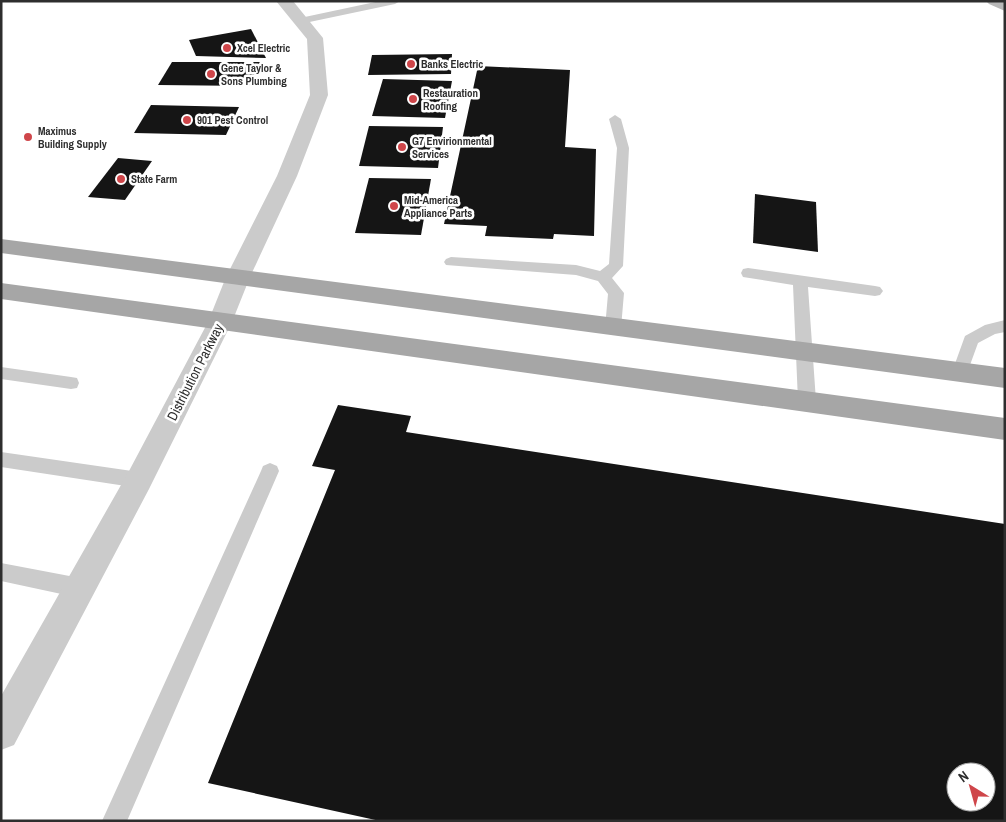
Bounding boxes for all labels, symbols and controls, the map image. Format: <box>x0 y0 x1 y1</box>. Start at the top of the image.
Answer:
place label: Xcel Electric <box>237 41 290 55</box>
marker: Xcel Electric <box>221 42 233 54</box>
place label: Banks Electric <box>421 57 483 71</box>
marker: Banks Electric <box>405 58 417 70</box>
place label: Gene Taylor & Sons Plumbing <box>221 61 287 88</box>
marker: Gene Taylor & Sons Plumbing <box>205 68 217 80</box>
place label: Restauration Roofing <box>423 86 478 113</box>
marker: Restauration Roofing <box>407 93 419 105</box>
place label: 901 Pest Control <box>197 113 268 127</box>
marker: 901 Pest Control <box>181 114 193 126</box>
place label: Maximus Building Supply <box>38 124 107 151</box>
marker: Maximus Building Supply <box>22 131 34 143</box>
place label: G7 Envirionmental Services <box>412 134 492 161</box>
marker: G7 Envirionmental Services <box>396 141 408 153</box>
place label: State Farm <box>131 172 177 186</box>
marker: State Farm <box>115 173 127 185</box>
place label: Mid-America Appliance Parts <box>404 193 472 220</box>
marker: Mid-America Appliance Parts <box>388 200 400 212</box>
street label: Distribution Parkway <box>163 320 227 424</box>
north arrow <box>946 762 996 812</box>
text: N <box>954 767 972 786</box>

